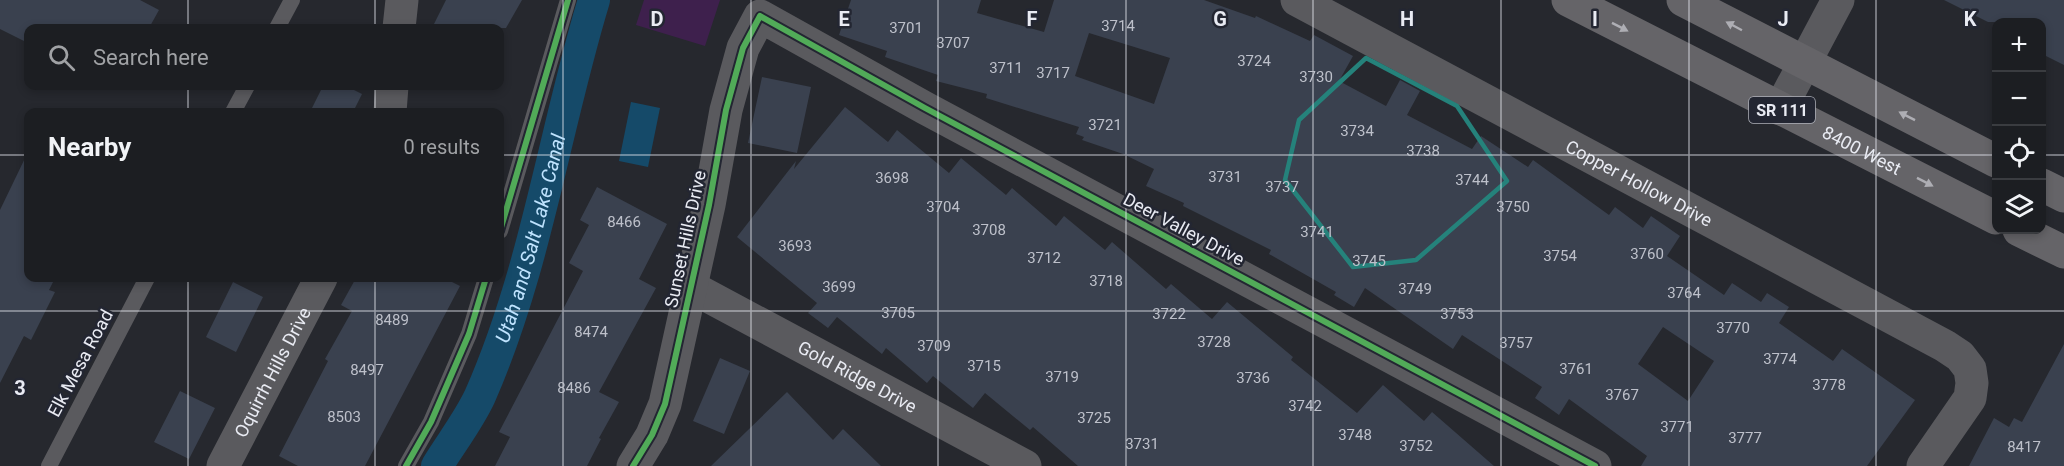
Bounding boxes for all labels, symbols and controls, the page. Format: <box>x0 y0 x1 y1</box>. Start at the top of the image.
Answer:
text: D <box>651 7 664 31</box>
text: E <box>838 7 850 31</box>
text: F <box>1027 7 1038 31</box>
text: G <box>1213 7 1227 31</box>
text: H <box>1400 7 1414 31</box>
text: I <box>1592 7 1598 31</box>
text: J <box>1777 7 1789 31</box>
text: K <box>1964 7 1977 31</box>
house number: 3714 <box>1101 17 1135 35</box>
map controls <box>1992 18 2046 234</box>
button: + <box>1992 18 2046 72</box>
house number: 3701 <box>889 19 923 37</box>
one-way arrow <box>1725 21 1742 31</box>
one-way arrow <box>1612 22 1629 32</box>
search box <box>24 24 504 90</box>
house number: 3707 <box>936 34 970 52</box>
icon: search <box>45 41 78 74</box>
text: Search here <box>93 45 209 70</box>
house number: 3724 <box>1237 52 1271 70</box>
house number: 3711 <box>989 59 1023 77</box>
house number: 3717 <box>1036 64 1070 82</box>
house number: 3730 <box>1299 68 1333 86</box>
button: − <box>1992 72 2046 126</box>
road number: SR 111 <box>1749 97 1815 123</box>
one-way arrow <box>1898 111 1916 121</box>
house number: 3721 <box>1088 116 1122 134</box>
street label: 8400 West <box>1819 121 1905 179</box>
house number: 3734 <box>1340 122 1374 140</box>
button: locate <box>1992 126 2046 180</box>
water label: Utah and Salt Lake Canal <box>490 131 570 346</box>
text: Nearby <box>48 132 131 162</box>
text: 0 results <box>404 135 480 159</box>
street label: Copper Hollow Drive <box>1562 135 1716 230</box>
house number: 3738 <box>1406 142 1440 160</box>
street label: Sunset Hills Drive <box>660 168 710 310</box>
house number: 3731 <box>1208 168 1242 186</box>
house number: 3698 <box>875 169 909 187</box>
house number: 3744 <box>1455 171 1489 189</box>
one-way arrow <box>1916 177 1934 187</box>
house number: 3737 <box>1265 178 1299 196</box>
button: layers <box>1992 180 2046 234</box>
street label: Deer Valley Drive <box>1120 188 1248 270</box>
house number: 3704 <box>926 198 960 216</box>
house number: 3750 <box>1496 198 1530 216</box>
house number: 8466 <box>607 213 641 231</box>
house number: 3708 <box>972 221 1006 239</box>
house number: 3741 <box>1300 223 1334 241</box>
house number: 3693 <box>778 237 812 255</box>
house number: 3760 <box>1630 245 1664 263</box>
house number: 3754 <box>1543 247 1577 265</box>
house number: 3712 <box>1027 249 1061 267</box>
house number: 3745 <box>1352 252 1386 270</box>
house number: 3718 <box>1089 272 1123 290</box>
house number: 3699 <box>822 278 856 296</box>
house number: 3749 <box>1398 280 1432 298</box>
house number: 3764 <box>1667 284 1701 302</box>
street label: Oquirrh Hills Drive <box>229 303 315 441</box>
house number: 3705 <box>881 304 915 322</box>
house number: 3722 <box>1152 305 1186 323</box>
house number: 3753 <box>1440 305 1474 323</box>
street label: Elk Mesa Road <box>43 306 117 420</box>
house number: 8489 <box>375 311 409 329</box>
house number: 3770 <box>1716 319 1750 337</box>
house number: 8474 <box>574 323 608 341</box>
house number: 3728 <box>1197 333 1231 351</box>
house number: 3757 <box>1499 334 1533 352</box>
street label: Gold Ridge Drive <box>795 336 921 417</box>
house number: 3709 <box>917 337 951 355</box>
house number: 3774 <box>1763 350 1797 368</box>
house number: 3715 <box>967 357 1001 375</box>
house number: 3761 <box>1559 360 1593 378</box>
house number: 8497 <box>350 361 384 379</box>
house number: 3719 <box>1045 368 1079 386</box>
house number: 3736 <box>1236 369 1270 387</box>
text: 3 <box>14 376 26 400</box>
house number: 3778 <box>1812 376 1846 394</box>
house number: 8486 <box>557 379 591 397</box>
house number: 3767 <box>1605 386 1639 404</box>
house number: 3742 <box>1288 397 1322 415</box>
house number: 8503 <box>327 408 361 426</box>
house number: 3725 <box>1077 409 1111 427</box>
house number: 3771 <box>1660 418 1694 436</box>
house number: 3748 <box>1338 426 1372 444</box>
house number: 3777 <box>1728 429 1762 447</box>
house number: 3731 <box>1125 435 1159 453</box>
house number: 3752 <box>1399 437 1433 455</box>
house number: 8417 <box>2007 438 2041 456</box>

